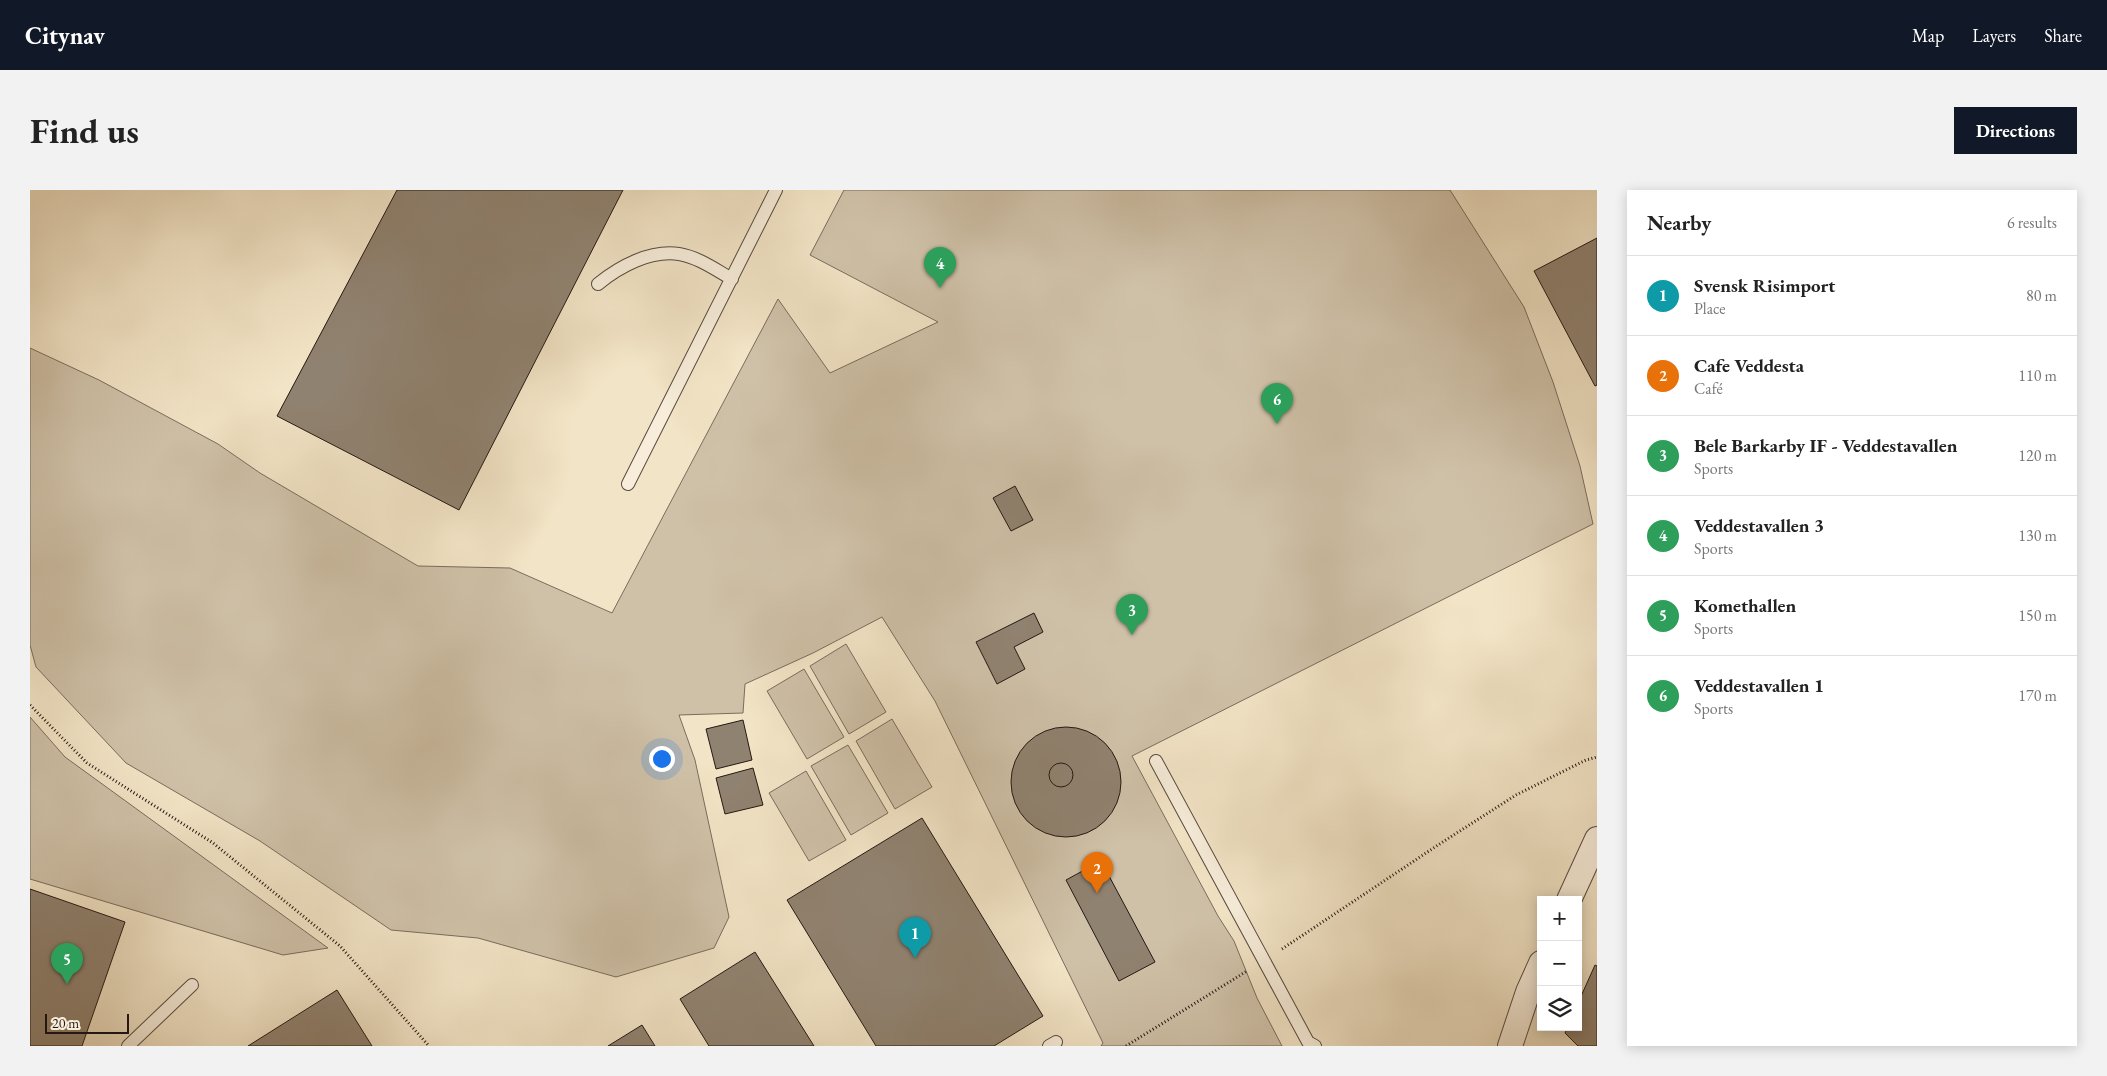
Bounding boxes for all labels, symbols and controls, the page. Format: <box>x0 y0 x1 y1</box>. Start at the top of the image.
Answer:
text: Citynav <box>25 20 105 51</box>
text: Map <box>1912 24 1944 47</box>
text: Layers <box>1972 24 2016 47</box>
text: Share <box>2044 24 2082 47</box>
button: Directions <box>1954 107 2077 154</box>
text: Find us <box>30 108 139 153</box>
text: Nearby <box>1647 209 1711 236</box>
text: 6 results <box>2007 212 2057 233</box>
pin: 4 <box>924 247 956 288</box>
text: Svensk Risimport <box>1694 273 1835 298</box>
text: 1 <box>1659 285 1667 306</box>
text: 80 m <box>2026 285 2057 306</box>
text: Place <box>1694 298 1726 319</box>
text: Cafe Veddesta <box>1694 353 1804 378</box>
text: 2 <box>1659 365 1667 386</box>
text: 110 m <box>2018 365 2057 386</box>
text: Café <box>1694 378 1723 399</box>
pin: 6 <box>1261 383 1293 424</box>
text: Bele Barkarby IF - Veddestavallen <box>1694 433 1957 458</box>
text: 3 <box>1659 445 1667 466</box>
text: 120 m <box>2018 445 2057 466</box>
text: Sports <box>1694 458 1733 479</box>
text: Veddestavallen 3 <box>1694 513 1824 538</box>
text: 4 <box>1659 525 1667 546</box>
text: 130 m <box>2018 525 2057 546</box>
text: Sports <box>1694 538 1733 559</box>
text: Komethallen <box>1694 593 1796 618</box>
pin: 3 <box>1116 594 1148 635</box>
text: 5 <box>1659 605 1667 626</box>
text: 150 m <box>2018 605 2057 626</box>
text: Sports <box>1694 618 1733 639</box>
text: Veddestavallen 1 <box>1694 673 1824 698</box>
text: 6 <box>1659 685 1667 706</box>
text: 170 m <box>2018 685 2057 706</box>
text: Sports <box>1694 698 1733 719</box>
your location <box>649 746 675 772</box>
pin: 2 <box>1081 852 1113 893</box>
map controls <box>1537 896 1582 1031</box>
button: + <box>1537 896 1582 941</box>
pin: 1 <box>899 917 931 958</box>
button: − <box>1537 941 1582 986</box>
pin: 5 <box>51 943 83 984</box>
button: layers <box>1537 986 1582 1031</box>
scale bar <box>45 1011 129 1034</box>
text: 20 m <box>52 1014 79 1032</box>

